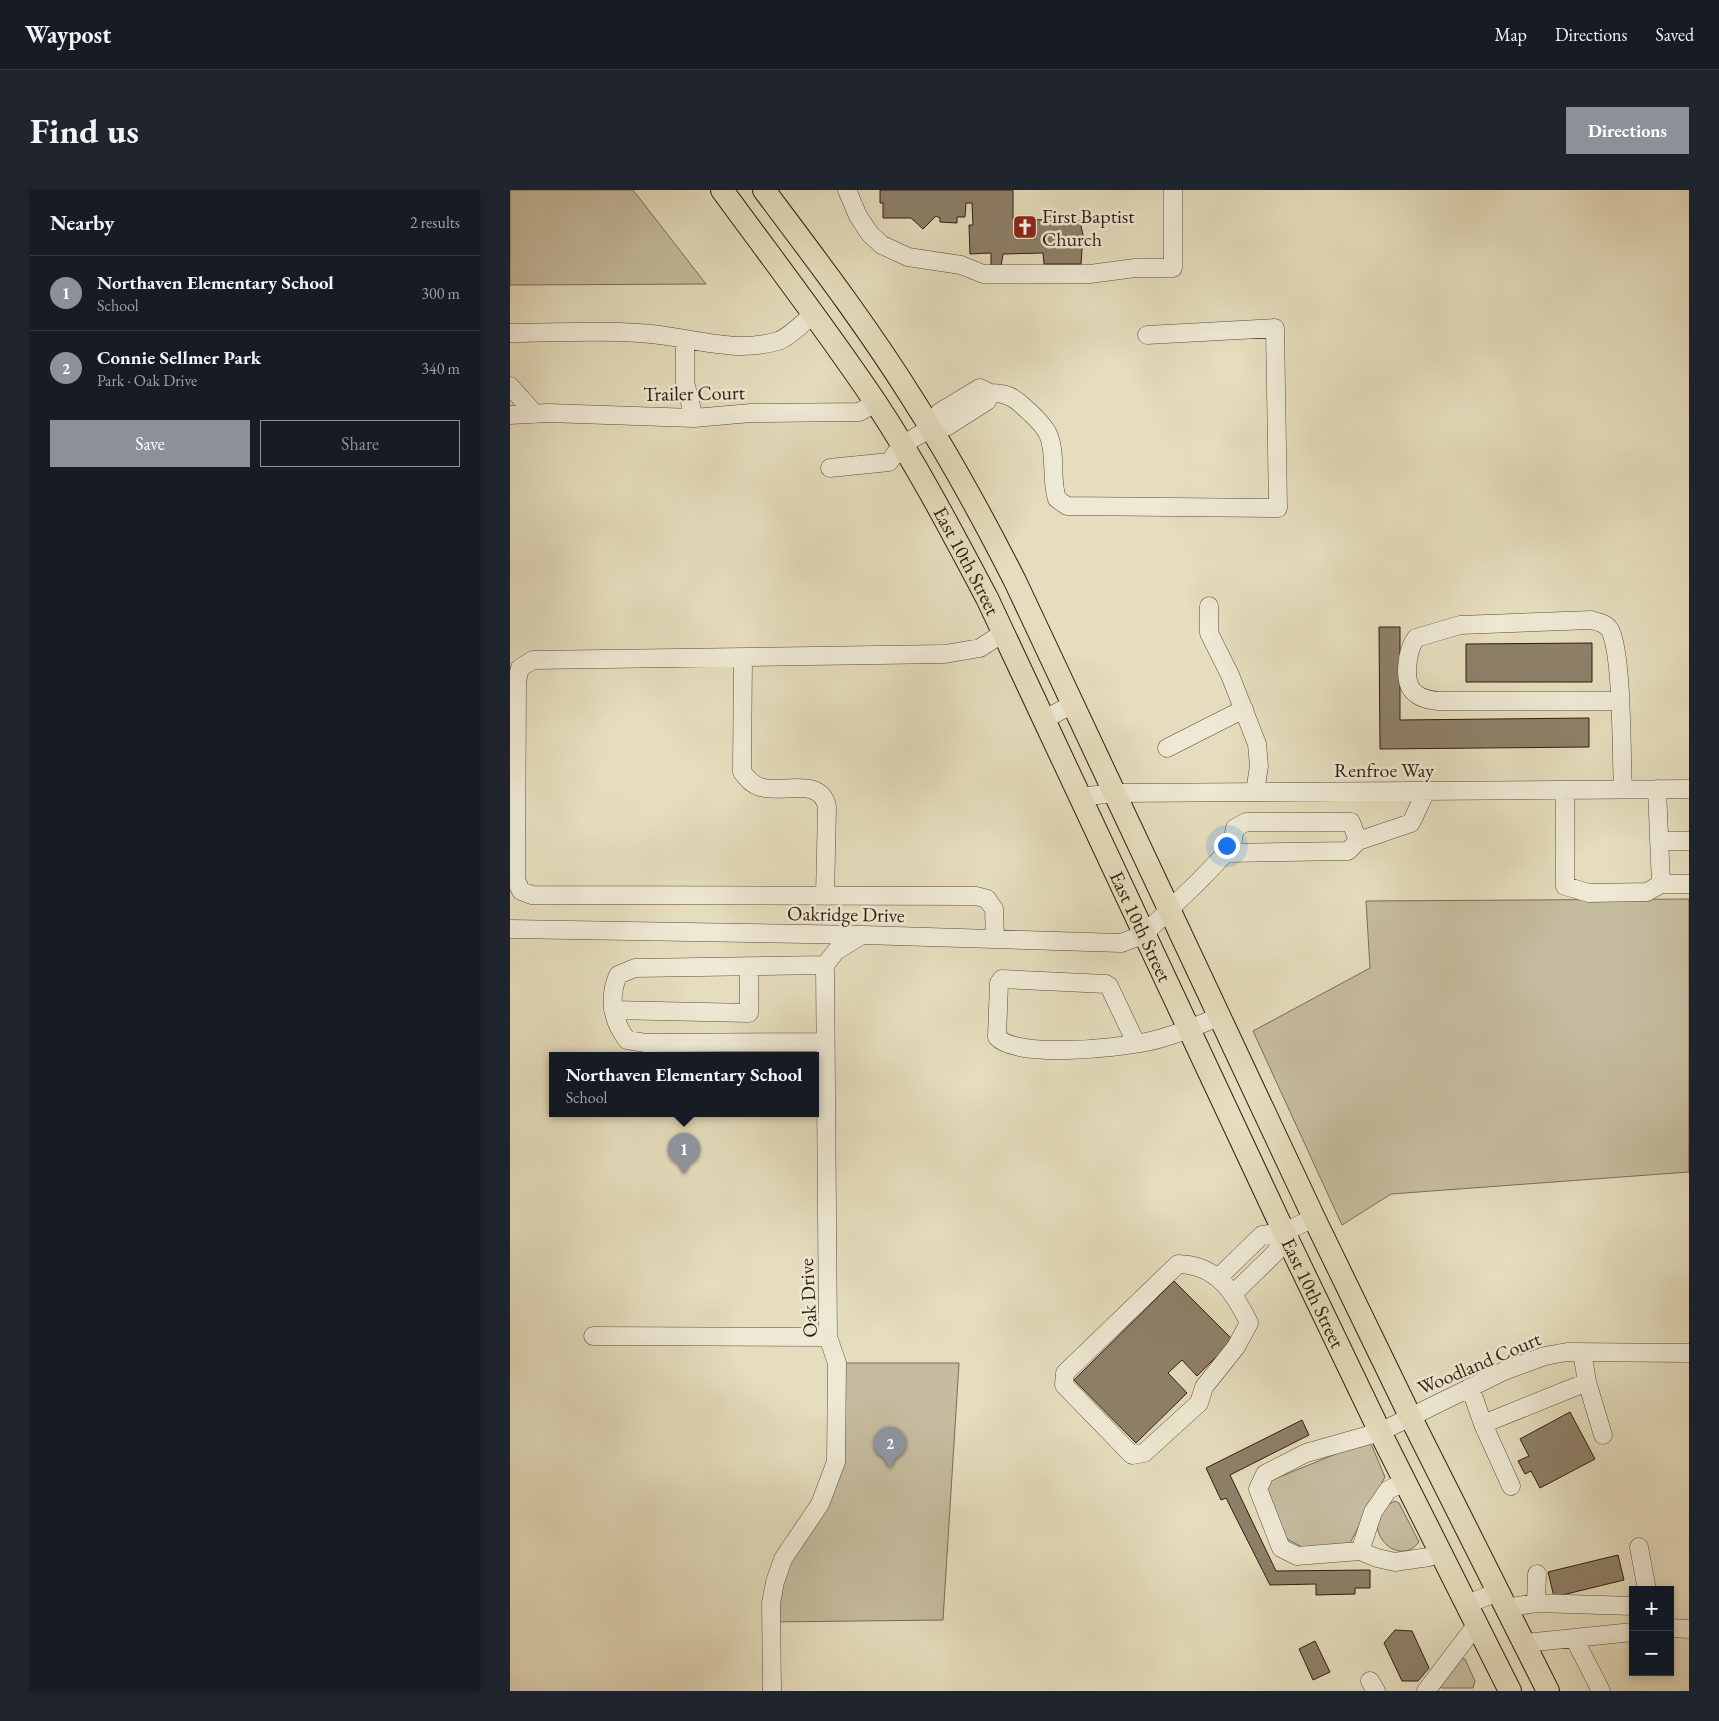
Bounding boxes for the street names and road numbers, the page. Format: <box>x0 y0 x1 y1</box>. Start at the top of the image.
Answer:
street label: Trailer Court <box>643 379 746 407</box>
street label: East 10th Street <box>927 502 1006 620</box>
street label: Renfroe Way <box>1334 757 1434 783</box>
street label: East 10th Street <box>1104 867 1178 987</box>
street label: Oakridge Drive <box>787 900 905 928</box>
street label: East 10th Street <box>1276 1233 1351 1353</box>
street label: Oak Drive <box>793 1258 823 1338</box>
street label: Woodland Court <box>1413 1325 1545 1401</box>

